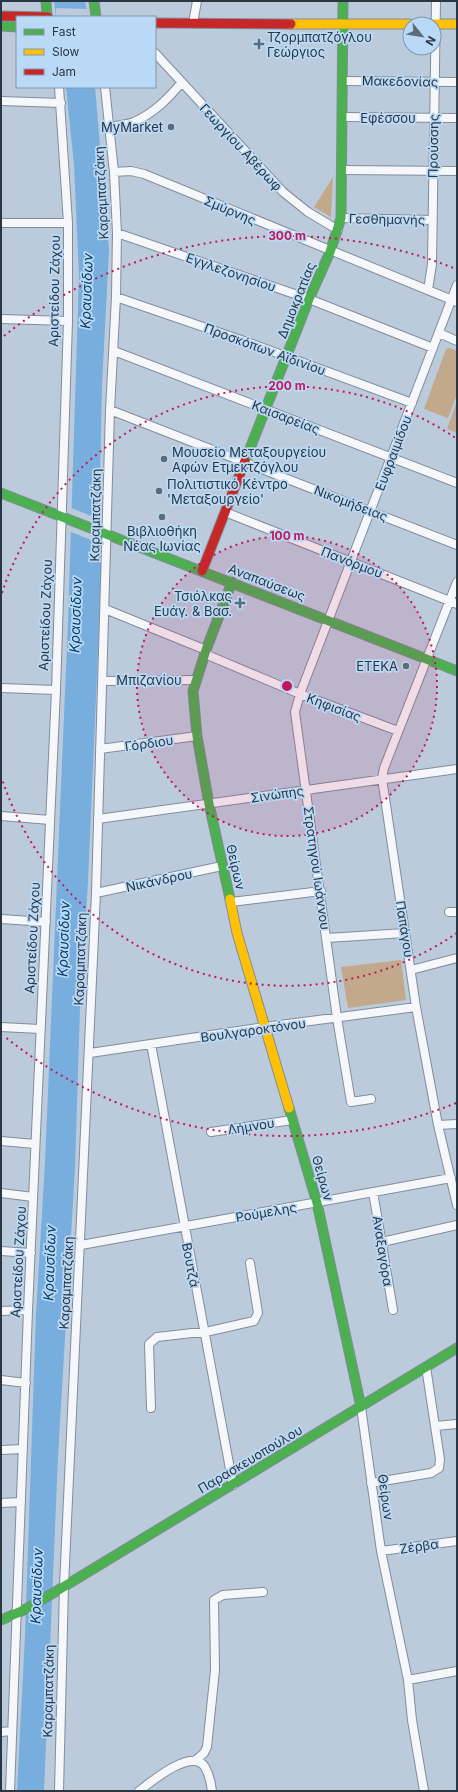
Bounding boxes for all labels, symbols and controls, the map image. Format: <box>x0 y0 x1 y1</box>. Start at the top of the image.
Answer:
legend <box>16 16 156 88</box>
north arrow <box>402 16 442 56</box>
text: Fast <box>52 24 76 39</box>
place label: Τζορμπατζόγλου Γεώργιος <box>267 29 372 60</box>
text: N <box>423 34 439 48</box>
marker: Τζορμπατζόγλου Γεώργιος <box>254 39 264 49</box>
text: Slow <box>52 44 80 59</box>
text: Jam <box>52 64 76 79</box>
street label: Μακεδονίας <box>362 72 438 90</box>
street label: Γεωργίου Αβέρωφ <box>196 100 286 194</box>
street label: Εφέσσου <box>360 110 416 126</box>
street label: Προύσσης <box>424 114 442 178</box>
place label: MyMarket <box>101 119 163 135</box>
marker: MyMarket <box>166 122 176 132</box>
street label: Καραμπατζάκη <box>91 146 111 240</box>
street label: Σμύρνης <box>202 192 258 228</box>
street label: Γεσθημανής <box>349 210 425 228</box>
text: 300 m <box>268 228 306 243</box>
street label: Αριστείδου Ζάχου <box>45 235 63 347</box>
street label: Εγγλεζονησίου <box>184 249 278 295</box>
water label: Κραυσίδων <box>76 252 96 329</box>
street label: Δημοκρατίας <box>273 259 319 341</box>
street label: Προσκόπων Αϊδινίου <box>202 320 328 378</box>
text: 200 m <box>268 378 306 393</box>
street label: Καισαρείας <box>250 397 322 437</box>
street label: Ευφραιμίδου <box>371 413 415 493</box>
place label: Μουσείο Μεταξουργείου Αφών Ετμεκτζόγλου <box>172 444 326 475</box>
marker: Μουσείο Μεταξουργείου Αφών Ετμεκτζόγλου <box>159 454 169 464</box>
street label: Καραμπατζάκη <box>86 468 104 562</box>
place label: Πολιτιστικό Κέντρο 'Μεταξουργείο' <box>167 476 288 507</box>
street label: Νικομήδειας <box>312 482 390 524</box>
marker: Πολιτιστικό Κέντρο 'Μεταξουργείο' <box>154 486 164 496</box>
marker: Βιβλιοθήκη Νέας Ιωνίας <box>157 512 167 522</box>
place label: Βιβλιοθήκη Νέας Ιωνίας <box>123 523 201 554</box>
text: 100 m <box>269 528 305 543</box>
street label: Πανόρμου <box>319 543 385 581</box>
street label: Αριστείδου Ζάχου <box>35 559 55 671</box>
street label: Αναπαύσεως <box>226 560 308 604</box>
water label: Κραυσίδων <box>65 576 85 653</box>
place label: Τσιόλκας Ευάγ. & Βασ. <box>154 588 232 619</box>
marker: Τσιόλκας Ευάγ. & Βασ. <box>235 598 245 608</box>
place label: ΕΤΕΚΑ <box>356 658 398 674</box>
marker: ΕΤΕΚΑ <box>401 661 411 671</box>
street label: Μπιζανίου <box>116 672 182 688</box>
centre of rings <box>280 679 294 693</box>
street label: Κηφισίας <box>304 689 364 725</box>
street label: Γόρδιου <box>124 732 174 754</box>
street label: Σινώπης <box>249 782 305 806</box>
street label: Στρατηγού Ιωάννου <box>300 805 334 931</box>
street label: Θείρων <box>223 843 249 892</box>
street label: Νικάνδρου <box>124 865 194 895</box>
street label: Αριστείδου Ζάχου <box>21 882 43 994</box>
street label: Παπάγου <box>393 899 417 959</box>
water label: Κραυσίδων <box>53 900 73 977</box>
street label: Καραμπατζάκη <box>70 912 90 1006</box>
street label: Βουλγαροκτόνου <box>199 1015 307 1045</box>
street label: Λήμνου <box>226 1114 276 1138</box>
street label: Θείρων <box>309 1153 337 1203</box>
street label: Ρούμελης <box>234 1199 298 1225</box>
street label: Αριστείδου Ζάχου <box>7 1206 29 1318</box>
street label: Αναξαγόρα <box>370 1215 397 1288</box>
water label: Κραυσίδων <box>39 1224 59 1301</box>
street label: Καραμπατζάκη <box>56 1236 76 1330</box>
street label: Βουτζά <box>179 1241 203 1289</box>
street label: Παρασκευοπούλου <box>195 1421 305 1497</box>
street label: Θείρων <box>375 1473 397 1522</box>
street label: Ζέρβα <box>398 1535 440 1557</box>
water label: Κραυσίδων <box>26 1547 46 1624</box>
street label: Καραμπατζάκη <box>39 1644 57 1738</box>

